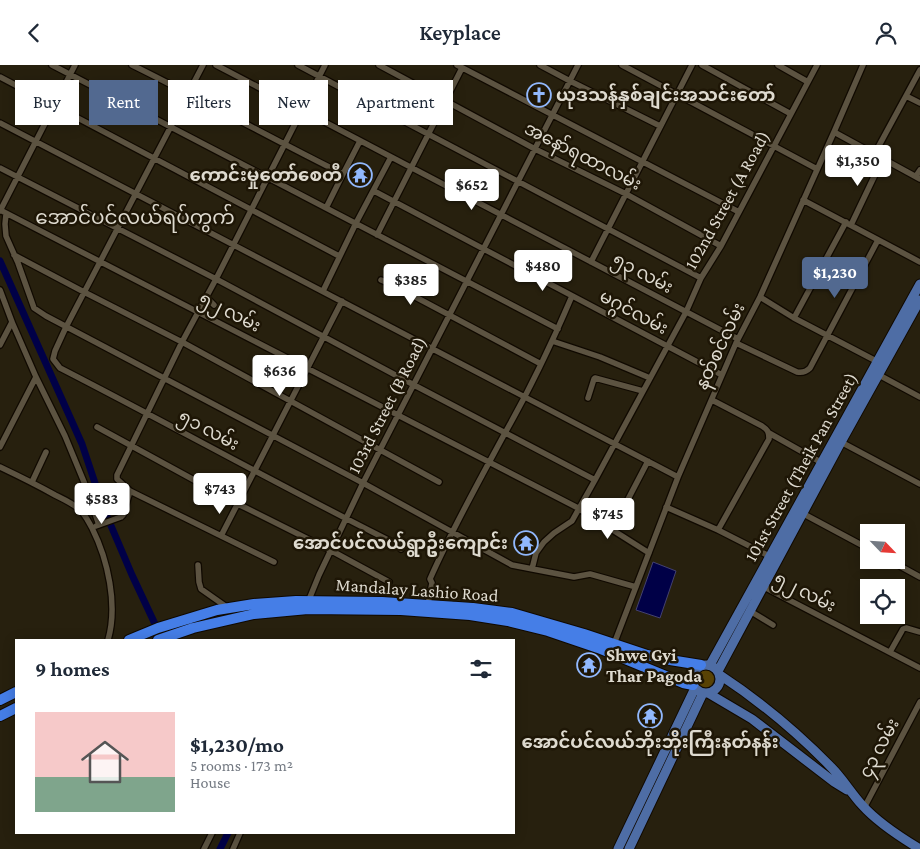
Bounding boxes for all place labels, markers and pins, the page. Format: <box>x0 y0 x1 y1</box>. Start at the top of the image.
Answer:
church icon: ယုဒသန်နှစ်ချင်းအသင်းတော် <box>526 82 552 108</box>
place label: ယုဒသန်နှစ်ချင်းအသင်းတော် <box>556 83 775 110</box>
pin: $1,350 <box>817 145 899 187</box>
temple icon: ကောင်းမှုတော်စေတီ <box>347 162 373 188</box>
place label: ကောင်းမှုတော်စေတီ <box>189 163 342 189</box>
pin: $652 <box>442 169 502 211</box>
pin: $480 <box>513 249 573 292</box>
pin: $1,230 <box>794 257 876 299</box>
pin: $385 <box>381 263 441 306</box>
pin: $636 <box>250 355 310 397</box>
pin: $743 <box>190 473 250 515</box>
pin: $583 <box>72 483 132 525</box>
pin: $745 <box>578 497 638 540</box>
temple icon: အောင်ပင်လယ်ရွာဦးကျောင်း <box>513 530 539 556</box>
place label: အောင်ပင်လယ်ရွာဦးကျောင်း <box>293 531 508 558</box>
place label: Shwe Gyi Thar Pagoda <box>606 645 702 686</box>
temple icon: Shwe Gyi Thar Pagoda <box>576 652 602 678</box>
temple icon: အောင်ပင်လယ်ဘိုးဘိုးကြီးနတ်နန်း <box>637 703 663 729</box>
place label: အောင်ပင်လယ်ဘိုးဘိုးကြီးနတ်နန်း <box>521 730 779 756</box>

